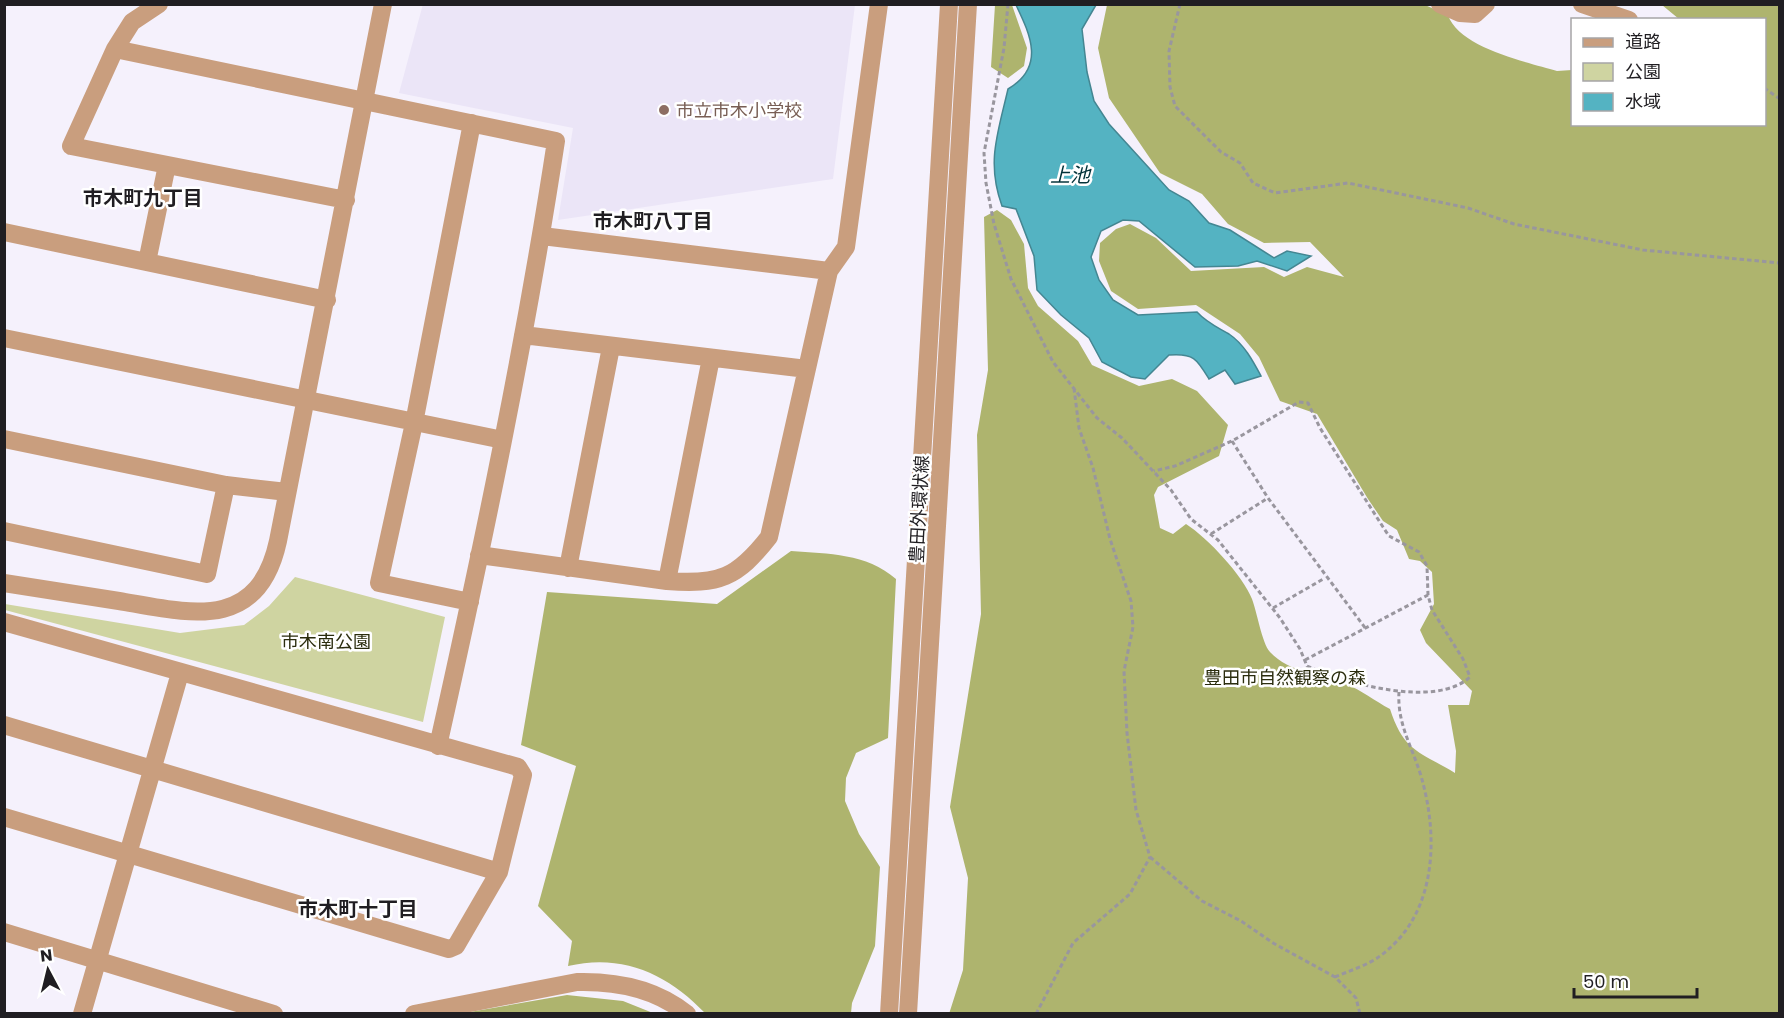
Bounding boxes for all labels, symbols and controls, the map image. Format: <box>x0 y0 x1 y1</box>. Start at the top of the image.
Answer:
legend <box>1571 18 1766 126</box>
text: 道路 <box>1625 29 1661 54</box>
text: 公園 <box>1625 59 1661 84</box>
text: 水域 <box>1625 89 1661 114</box>
place label: 市立市木小学校 <box>676 98 802 123</box>
marker: 市立市木小学校 <box>657 103 671 117</box>
water label: 上池 <box>1050 161 1092 189</box>
district label: 市木町九丁目 <box>83 184 203 212</box>
district label: 市木町八丁目 <box>593 207 713 235</box>
street label: 豊田外環状線 <box>904 454 934 564</box>
park label: 市木南公園 <box>281 629 371 654</box>
park label: 豊田市自然観察の森 <box>1204 665 1366 690</box>
district label: 市木町十丁目 <box>298 895 418 923</box>
north arrow <box>18 940 78 1000</box>
text: N <box>39 943 54 968</box>
scale bar <box>1574 961 1697 999</box>
text: 50 m <box>1583 969 1629 994</box>

